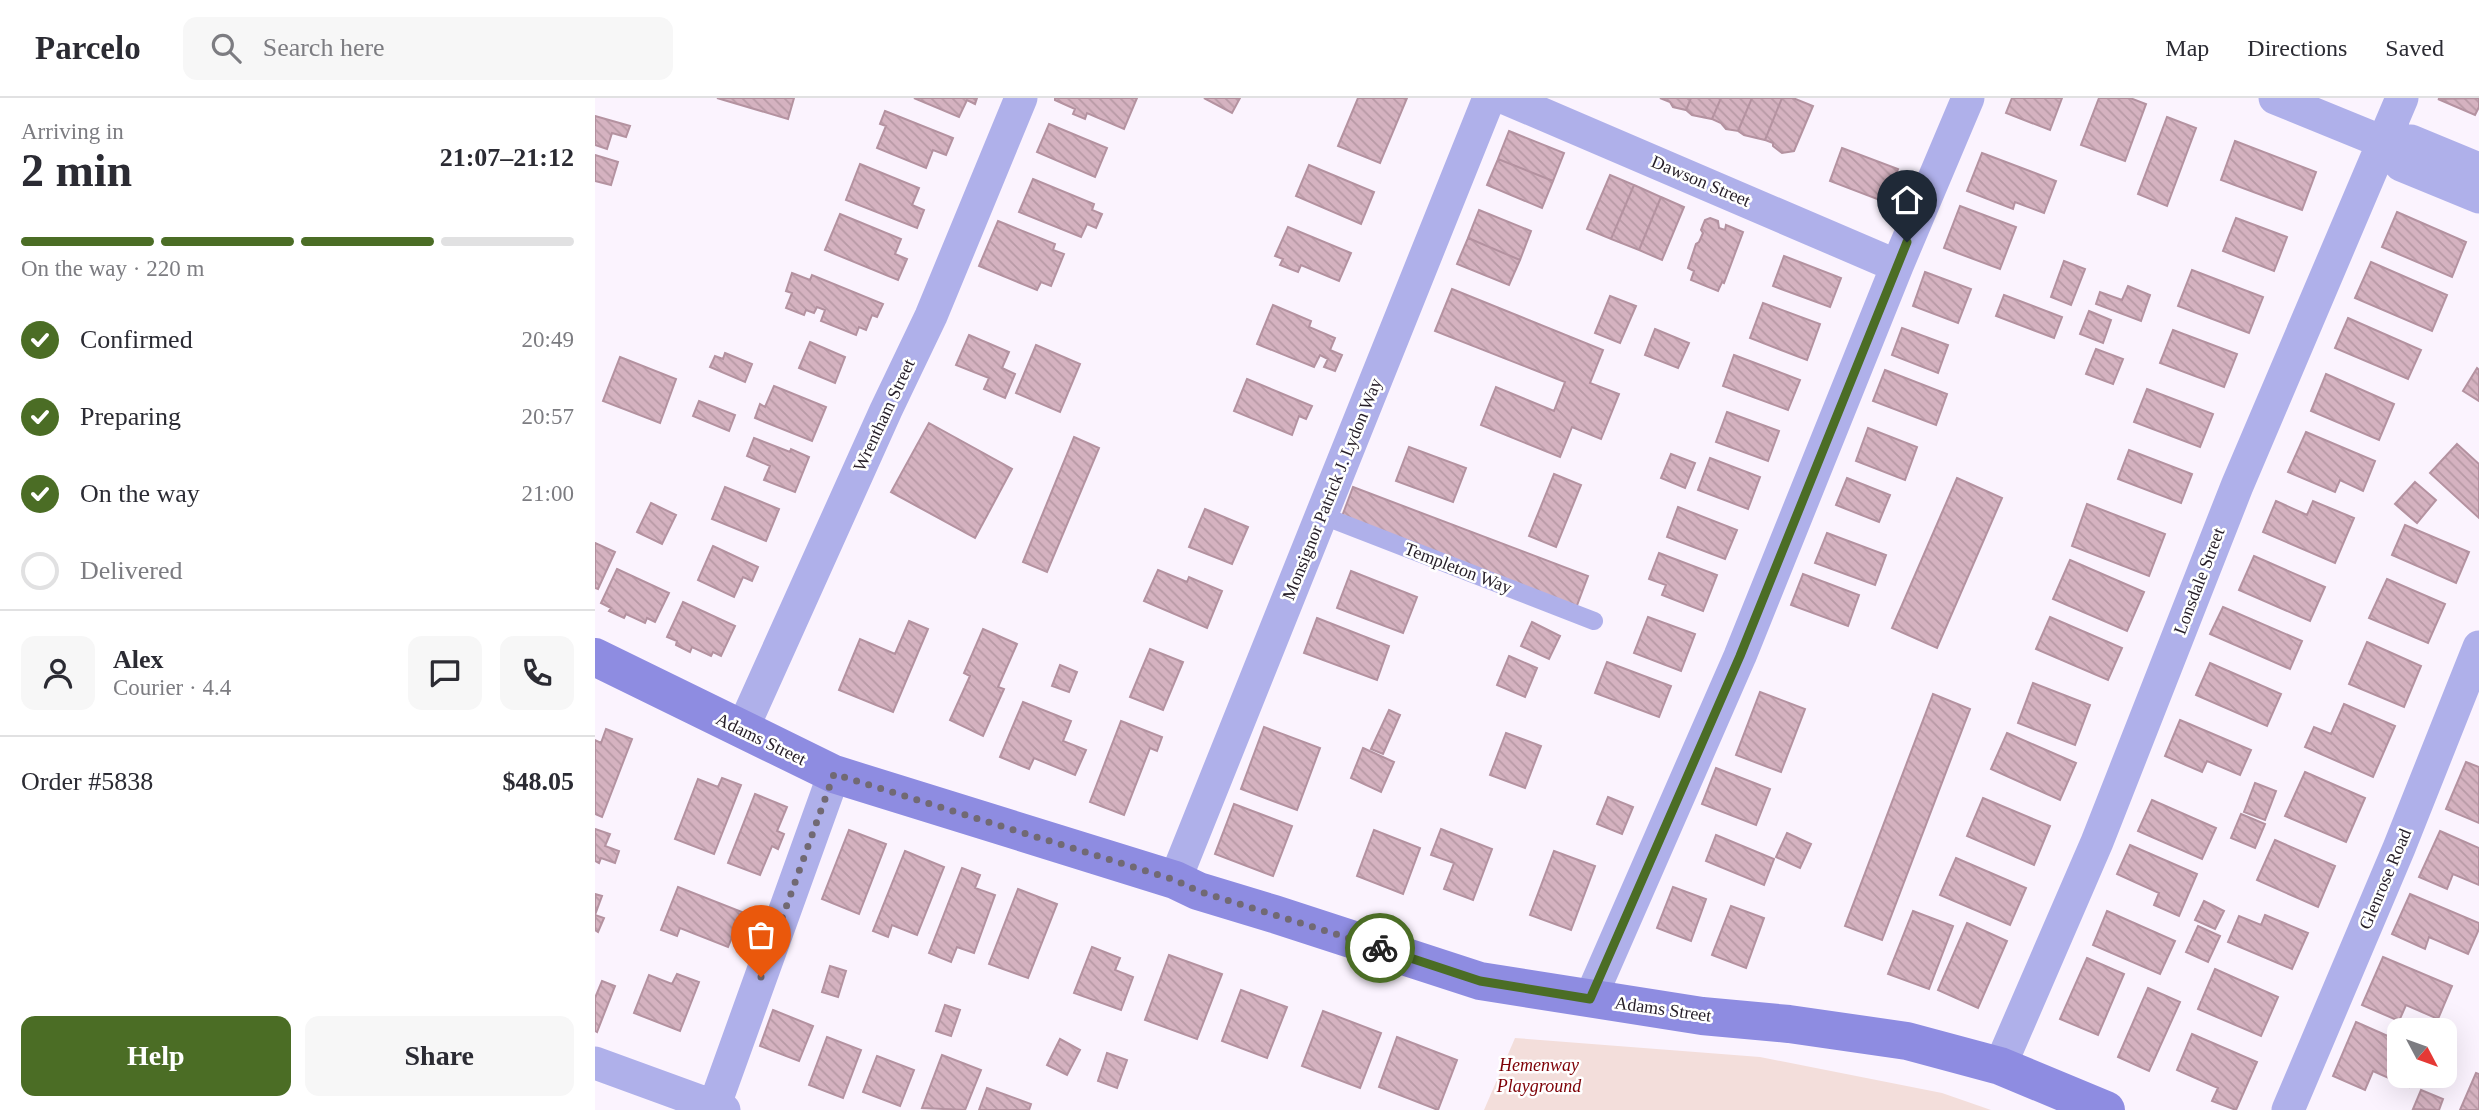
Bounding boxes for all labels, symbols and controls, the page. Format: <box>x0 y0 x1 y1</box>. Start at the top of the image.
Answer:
search box <box>183 17 673 80</box>
icon: search <box>207 29 245 67</box>
text: Parcelo <box>35 30 141 66</box>
text: Search here <box>263 33 385 62</box>
text: Map <box>2165 35 2209 61</box>
text: Directions <box>2247 35 2347 61</box>
text: Saved <box>2385 35 2444 61</box>
text: Arriving in <box>21 119 124 144</box>
text: 21:07–21:12 <box>440 143 574 172</box>
text: 2 min <box>21 145 132 196</box>
street label: Dawson Street <box>1649 151 1753 211</box>
pin <box>1877 170 1937 242</box>
icon: home <box>1888 181 1926 219</box>
text: On the way · 220 m <box>21 256 204 281</box>
icon: check <box>21 321 59 359</box>
text: Confirmed <box>80 325 193 354</box>
text: 20:49 <box>522 327 574 352</box>
street label: Wrentham Street <box>849 356 919 474</box>
street label: Monsignor Patrick J. Lydon Way <box>1278 375 1386 603</box>
icon: check <box>21 398 59 436</box>
text: Preparing <box>80 402 181 431</box>
text: 20:57 <box>522 404 574 429</box>
icon: check <box>21 475 59 513</box>
text: On the way <box>80 479 200 508</box>
text: 21:00 <box>522 481 574 506</box>
street label: Lonsdale Street <box>2170 525 2228 637</box>
street label: Templeton Way <box>1401 538 1515 598</box>
text: Delivered <box>80 556 183 585</box>
button: person <box>21 636 95 710</box>
button: chat <box>408 636 482 710</box>
button: phone <box>500 636 574 710</box>
text: Alex <box>113 645 164 674</box>
text: Courier · 4.4 <box>113 675 231 700</box>
street label: Adams Street <box>713 709 809 769</box>
text: Order #5838 <box>21 767 153 796</box>
text: $48.05 <box>503 767 574 796</box>
street label: Glenrose Road <box>2355 826 2415 932</box>
pin <box>731 905 791 977</box>
courier <box>1345 913 1415 983</box>
icon: bag <box>742 916 780 954</box>
icon: bike <box>1361 929 1399 967</box>
street label: Adams Street <box>1613 992 1713 1026</box>
button: Help <box>21 1016 291 1096</box>
button: Share <box>305 1016 574 1096</box>
north arrow <box>2387 1018 2457 1088</box>
map controls <box>2387 1018 2457 1088</box>
park label: Hemenway Playground <box>1496 1055 1582 1096</box>

